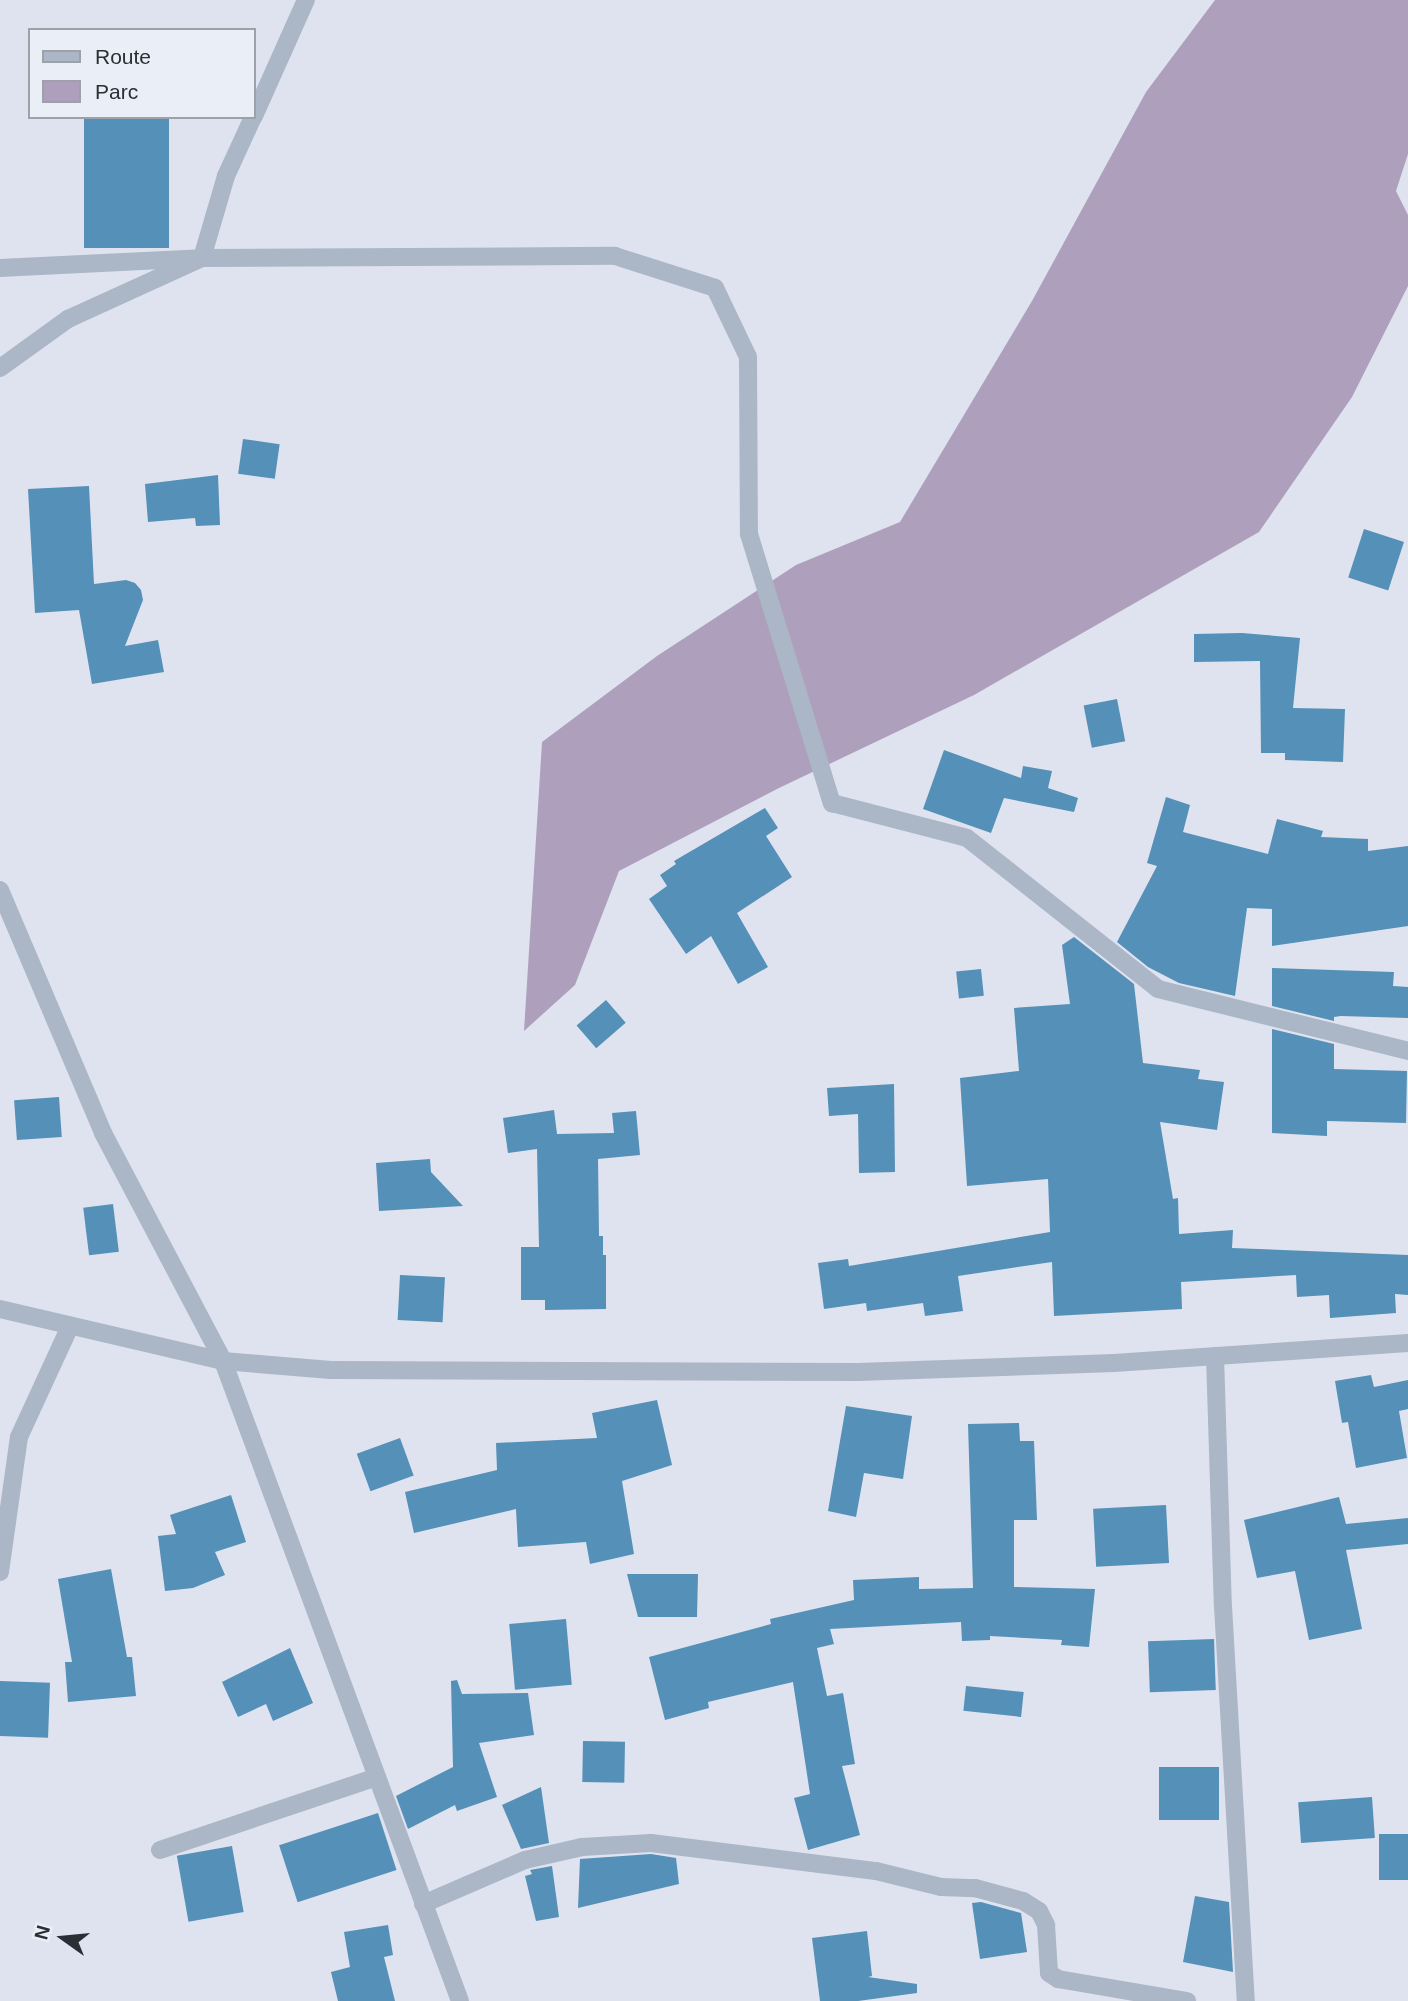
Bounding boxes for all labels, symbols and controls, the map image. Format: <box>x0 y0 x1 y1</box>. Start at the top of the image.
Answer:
legend <box>28 28 256 119</box>
text: Route <box>95 45 151 68</box>
text: Parc <box>95 80 138 103</box>
north arrow <box>28 1903 98 1973</box>
text: N <box>30 1923 54 1942</box>

